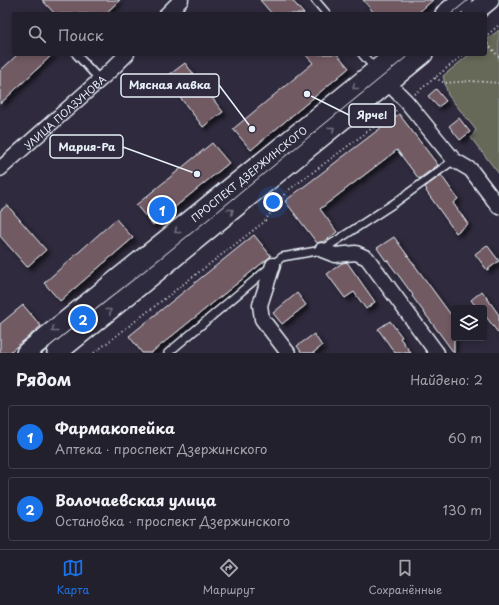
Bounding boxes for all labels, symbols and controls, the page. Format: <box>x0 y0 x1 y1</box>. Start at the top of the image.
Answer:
search box <box>12 12 487 56</box>
icon: search <box>26 23 48 45</box>
text: Поиск <box>58 23 104 46</box>
street label: УЛИЦА ПОЛЗУНОВА <box>20 71 109 152</box>
callout: Мясная лавка <box>121 74 219 97</box>
text: Мясная лавка <box>129 76 212 93</box>
one-way arrow <box>352 83 359 90</box>
callout: Ярче! <box>349 104 395 127</box>
text: Ярче! <box>356 106 387 123</box>
street label: ПРОСПЕКТ ДЗЕРЖИНСКОГО <box>187 122 310 225</box>
one-way arrow <box>327 126 335 133</box>
callout: Мария-Ра <box>50 135 123 158</box>
text: Мария-Ра <box>59 138 116 155</box>
your location <box>263 192 283 212</box>
pin: 1 <box>149 195 175 225</box>
one-way arrow <box>227 208 234 215</box>
one-way arrow <box>175 226 182 233</box>
pin: 2 <box>70 304 96 334</box>
map controls <box>451 305 487 341</box>
button: layers <box>451 305 487 341</box>
one-way arrow <box>104 308 111 315</box>
one-way arrow <box>52 325 59 332</box>
text: Рядом <box>16 366 71 392</box>
text: Найдено: 2 <box>410 370 483 389</box>
text: Фармакопейка <box>55 416 175 439</box>
text: 1 <box>27 428 33 447</box>
text: 60 m <box>448 428 482 447</box>
text: Аптека · проспект Дзержинского <box>55 439 267 458</box>
text: Волочаевская улица <box>55 488 216 511</box>
text: 2 <box>25 500 35 519</box>
text: 130 m <box>443 500 482 519</box>
text: Остановка · проспект Дзержинского <box>55 511 290 530</box>
tab: Карта <box>57 557 89 598</box>
tab: Маршрут <box>203 557 255 598</box>
tab: Сохранённые <box>369 557 442 598</box>

